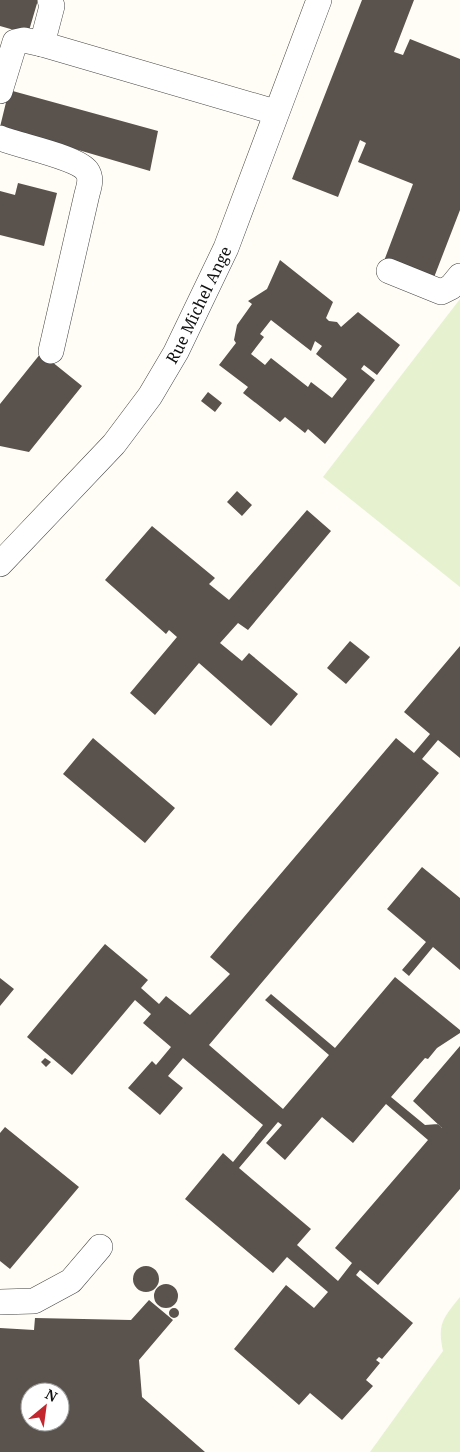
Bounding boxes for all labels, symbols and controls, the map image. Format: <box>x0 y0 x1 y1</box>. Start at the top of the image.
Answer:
street label: Rue Michel Ange <box>161 242 236 368</box>
north arrow <box>20 1382 70 1432</box>
text: N <box>42 1384 61 1406</box>

